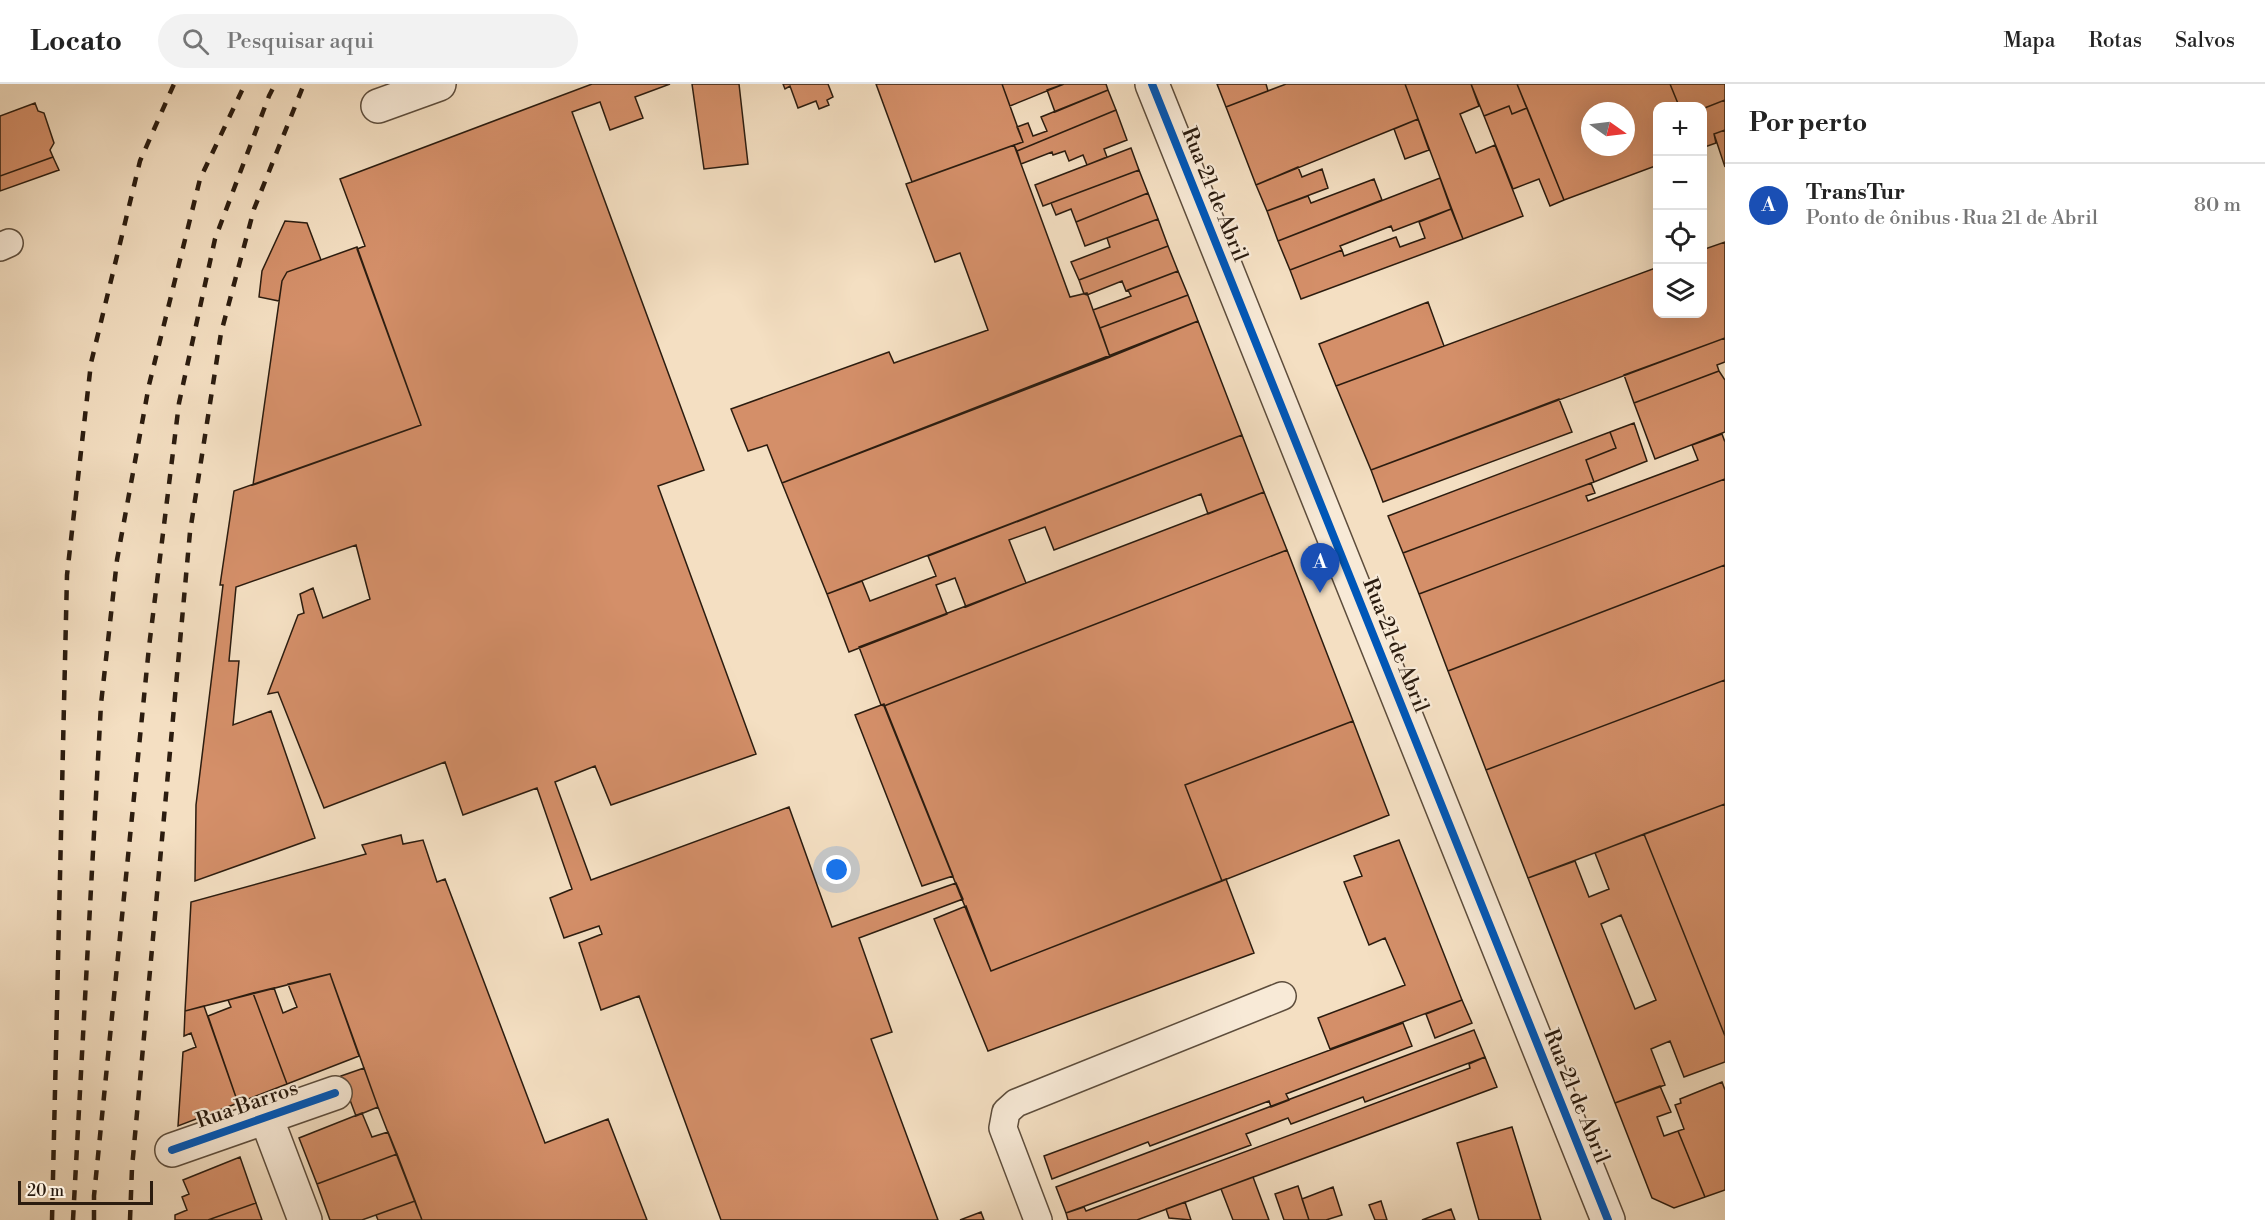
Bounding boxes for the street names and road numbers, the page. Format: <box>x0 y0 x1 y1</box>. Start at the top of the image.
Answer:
street label: Rua 21 de Abril <box>1175 123 1253 265</box>
street label: Rua 21 de Abril <box>1356 574 1434 716</box>
street label: Rua 21 de Abril <box>1537 1025 1615 1167</box>
street label: Rua Barros <box>193 1075 302 1135</box>

